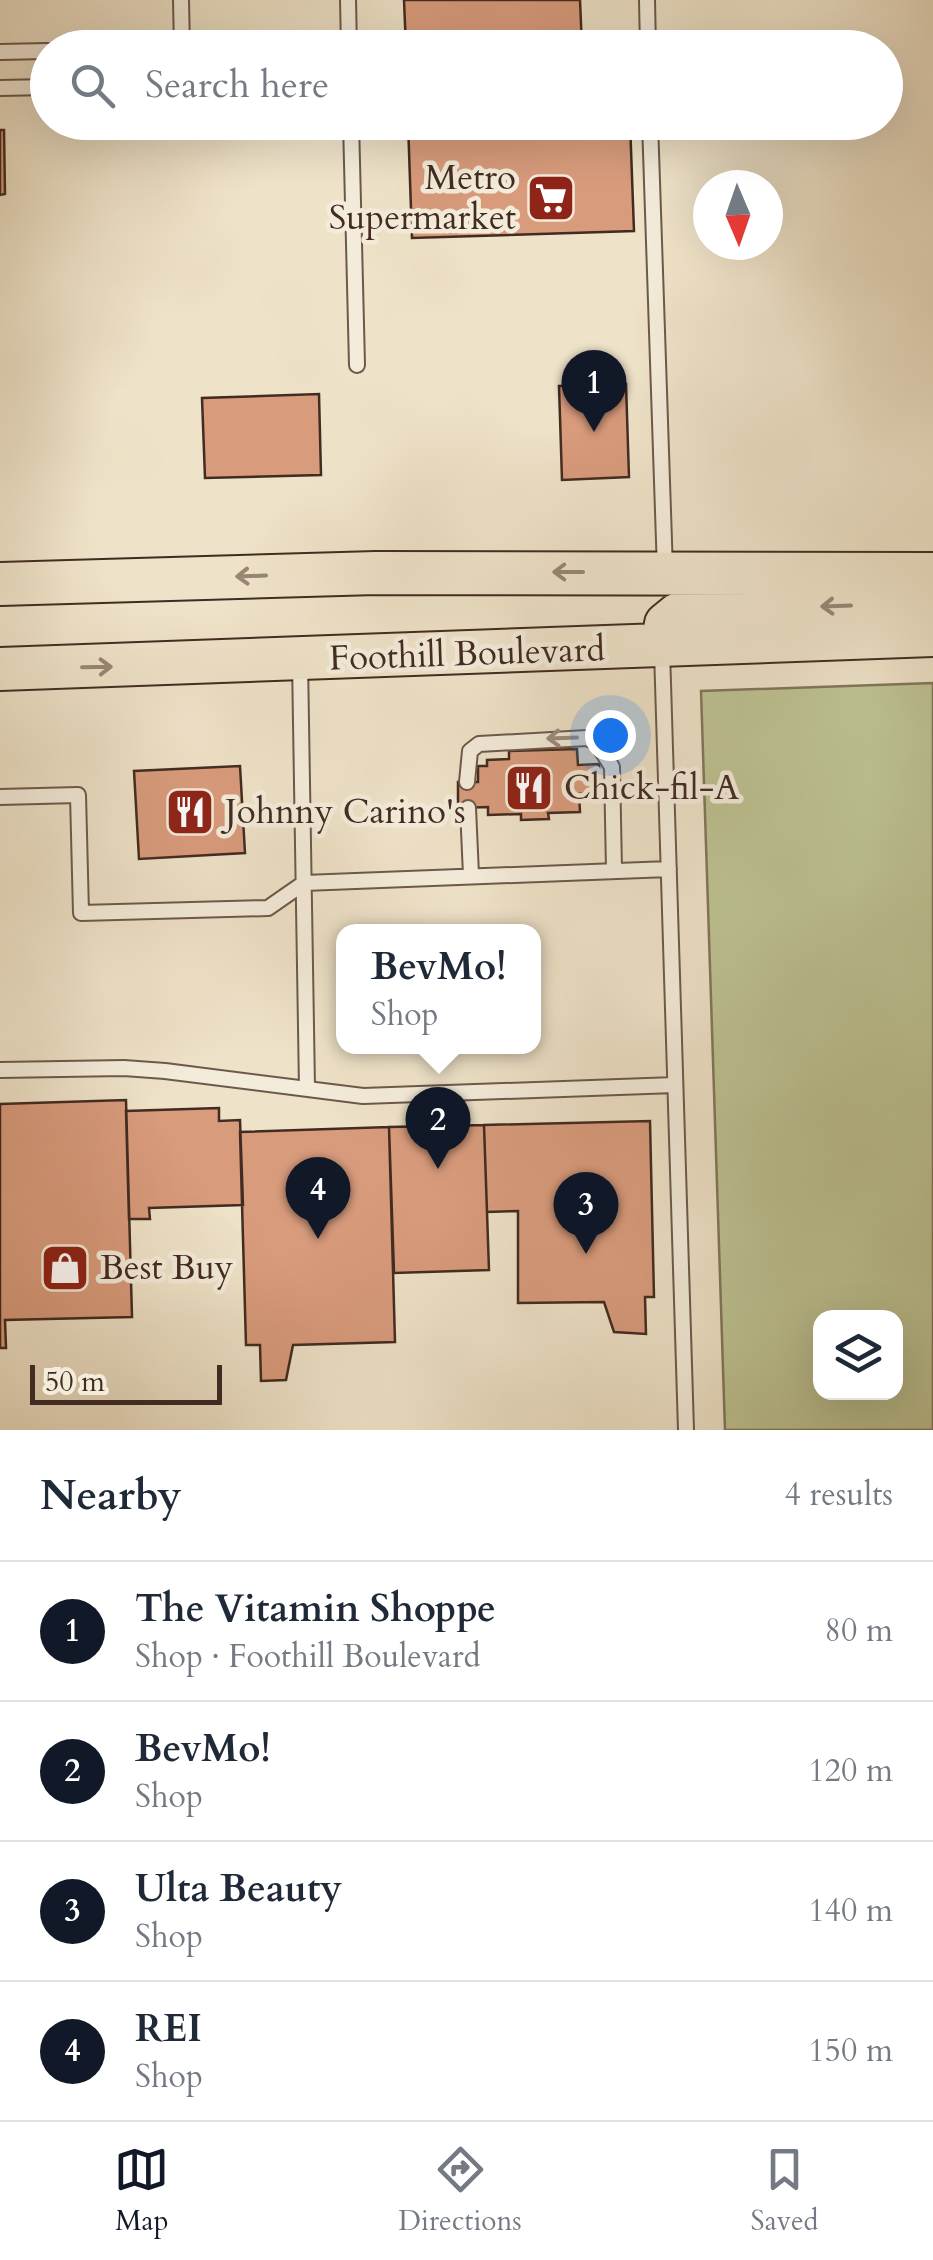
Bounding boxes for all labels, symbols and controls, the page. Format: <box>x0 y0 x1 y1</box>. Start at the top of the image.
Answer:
search box <box>30 30 903 140</box>
icon: search <box>65 58 120 113</box>
text: Search here <box>145 59 329 111</box>
place label: Metro Supermarket <box>329 154 516 242</box>
north arrow <box>693 170 783 260</box>
supermarket icon: Metro Supermarket <box>525 172 577 224</box>
pin: 1 <box>562 350 626 432</box>
one-way arrow <box>552 562 584 582</box>
one-way arrow <box>235 567 267 586</box>
one-way arrow <box>820 597 852 616</box>
street label: Foothill Boulevard <box>328 625 606 683</box>
one-way arrow <box>81 657 113 676</box>
your location <box>585 710 636 761</box>
one-way arrow <box>547 729 579 748</box>
restaurant icon: Chick-fil-A <box>503 762 555 814</box>
place label: Chick-fil-A <box>564 764 739 812</box>
restaurant icon: Johnny Carino's <box>164 786 216 838</box>
place label: Johnny Carino's <box>220 788 466 836</box>
popup <box>336 924 541 1054</box>
text: BevMo! <box>371 941 506 993</box>
text: Shop <box>371 993 439 1037</box>
pin: 2 <box>406 1086 470 1169</box>
pin: 4 <box>286 1156 350 1239</box>
pin: 3 <box>554 1172 618 1254</box>
shop icon: Best Buy <box>39 1242 91 1294</box>
place label: Best Buy <box>100 1244 234 1292</box>
map controls <box>813 1310 903 1400</box>
button: layers <box>813 1310 903 1400</box>
scale bar <box>30 1360 222 1404</box>
text: 50 m <box>45 1363 105 1401</box>
text: Nearby <box>40 1467 182 1524</box>
text: 4 results <box>785 1473 893 1517</box>
text: The Vitamin Shoppe <box>135 1583 496 1635</box>
text: 1 <box>64 1609 81 1653</box>
text: 80 m <box>825 1609 893 1653</box>
text: Shop · Foothill Boulevard <box>135 1635 481 1679</box>
text: BevMo! <box>135 1723 271 1775</box>
text: 2 <box>64 1749 81 1793</box>
text: 120 m <box>808 1749 893 1793</box>
text: Shop <box>135 1775 203 1819</box>
text: Ulta Beauty <box>135 1863 342 1915</box>
text: 3 <box>64 1889 81 1933</box>
text: 140 m <box>808 1889 893 1933</box>
text: Shop <box>135 1915 203 1959</box>
text: REI <box>135 2003 202 2055</box>
text: 4 <box>64 2029 81 2073</box>
text: 150 m <box>808 2029 893 2073</box>
text: Shop <box>135 2055 203 2099</box>
tab: Map <box>114 2142 169 2240</box>
tab: Directions <box>398 2142 522 2240</box>
tab: Saved <box>751 2142 819 2240</box>

